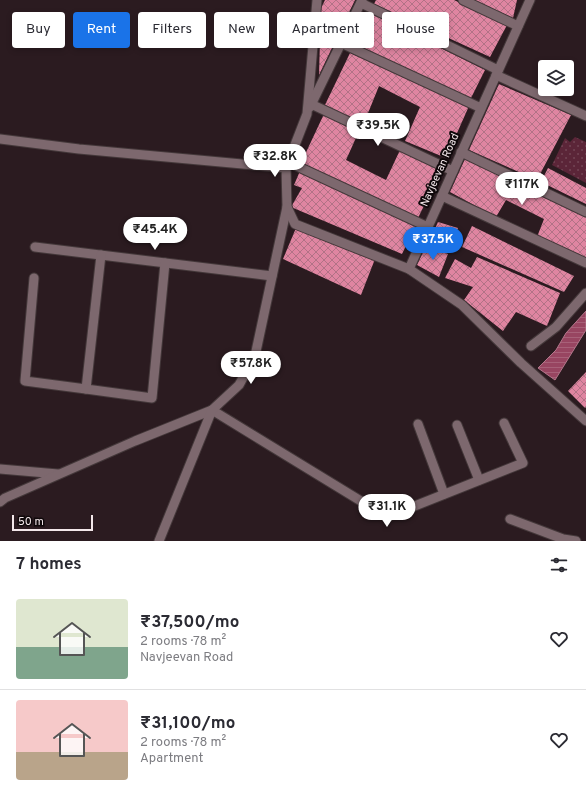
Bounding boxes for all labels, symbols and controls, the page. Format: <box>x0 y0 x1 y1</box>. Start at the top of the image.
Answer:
chip: Buy <box>12 12 65 48</box>
chip: Rent <box>73 12 130 48</box>
chip: Filters <box>138 12 206 48</box>
chip: New <box>214 12 269 48</box>
chip: Apartment <box>277 12 374 48</box>
chip: House <box>382 12 449 48</box>
map controls <box>538 60 574 96</box>
button: layers <box>538 60 574 96</box>
pin: ₹39.5K <box>345 113 411 147</box>
text: ₹39.5K <box>356 118 400 134</box>
street label: Navjeevan Road <box>418 131 462 209</box>
pin: ₹32.8K <box>242 144 308 178</box>
text: ₹32.8K <box>253 149 297 165</box>
pin: ₹117K <box>494 172 550 206</box>
text: ₹117K <box>504 177 540 193</box>
pin: ₹45.4K <box>122 217 188 251</box>
text: ₹45.4K <box>132 222 178 238</box>
pin: ₹37.5K <box>400 227 466 261</box>
text: ₹37.5K <box>412 232 454 248</box>
pin: ₹57.8K <box>218 351 284 385</box>
text: ₹57.8K <box>230 356 272 372</box>
pin: ₹31.1K <box>354 494 420 528</box>
text: ₹31.1K <box>367 499 407 515</box>
scale bar <box>12 513 93 532</box>
text: 50 m <box>18 515 44 529</box>
text: 7 homes <box>16 554 82 576</box>
icon: filters <box>548 554 570 576</box>
text: ₹37,500/mo <box>140 612 239 634</box>
icon: home <box>48 615 96 663</box>
icon: heart <box>548 628 570 650</box>
text: 2 rooms · 78 m² <box>140 634 226 650</box>
text: Navjeevan Road <box>140 650 233 666</box>
text: ₹31,100/mo <box>140 713 235 735</box>
icon: home <box>48 716 96 764</box>
icon: heart <box>548 729 570 751</box>
text: 2 rooms · 78 m² <box>140 735 226 751</box>
text: Apartment <box>140 751 203 767</box>

